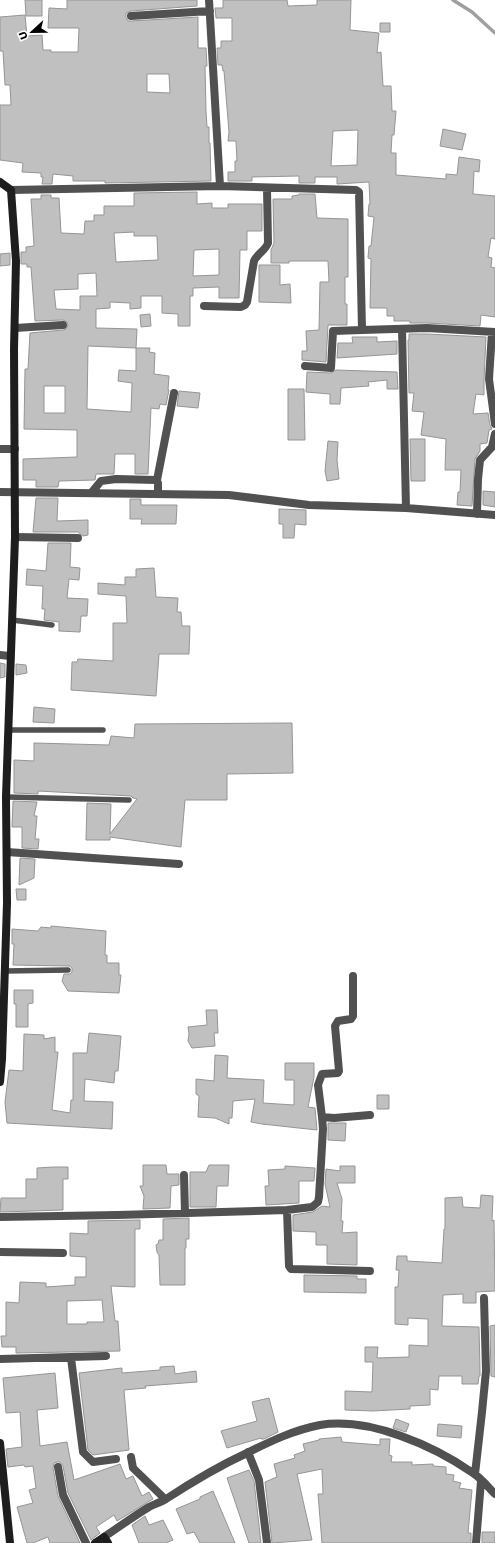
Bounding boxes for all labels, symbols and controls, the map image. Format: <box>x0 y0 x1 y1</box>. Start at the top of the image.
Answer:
north arrow <box>12 12 52 52</box>
text: U <box>16 29 31 42</box>

